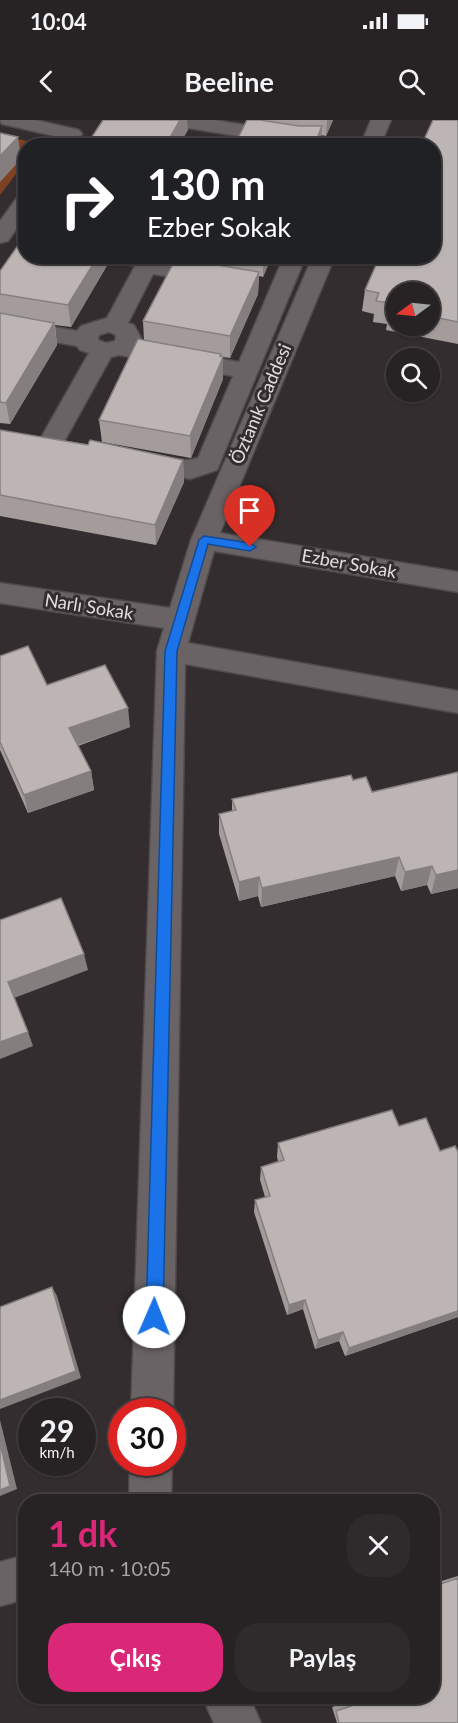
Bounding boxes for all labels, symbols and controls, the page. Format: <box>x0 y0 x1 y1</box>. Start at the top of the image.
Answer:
text: 10:04 <box>30 8 87 35</box>
icon: back <box>30 65 63 98</box>
text: Beeline <box>184 65 274 98</box>
icon: search <box>395 65 428 98</box>
text: 130 m <box>147 159 265 209</box>
icon: right <box>48 162 126 240</box>
text: Ezber Sokak <box>147 210 291 243</box>
north arrow <box>386 282 440 336</box>
map controls <box>386 282 440 402</box>
street label: Öztanık Caddesi <box>225 340 295 467</box>
button: search <box>386 348 440 402</box>
pin <box>224 485 275 547</box>
icon: arrive <box>233 494 266 527</box>
street label: Ezber Sokak <box>300 544 399 582</box>
street label: Narlı Sokak <box>43 588 136 624</box>
position arrow <box>122 1285 186 1349</box>
speed limit sign: 30 <box>108 1398 186 1476</box>
text: 29 <box>40 1412 74 1448</box>
text: km/h <box>39 1443 75 1461</box>
text: 1 dk <box>48 1511 117 1555</box>
button: close <box>347 1514 410 1577</box>
text: 140 m · 10:05 <box>48 1556 171 1580</box>
button: Çıkış <box>48 1623 223 1692</box>
button: Paylaş <box>235 1623 410 1692</box>

